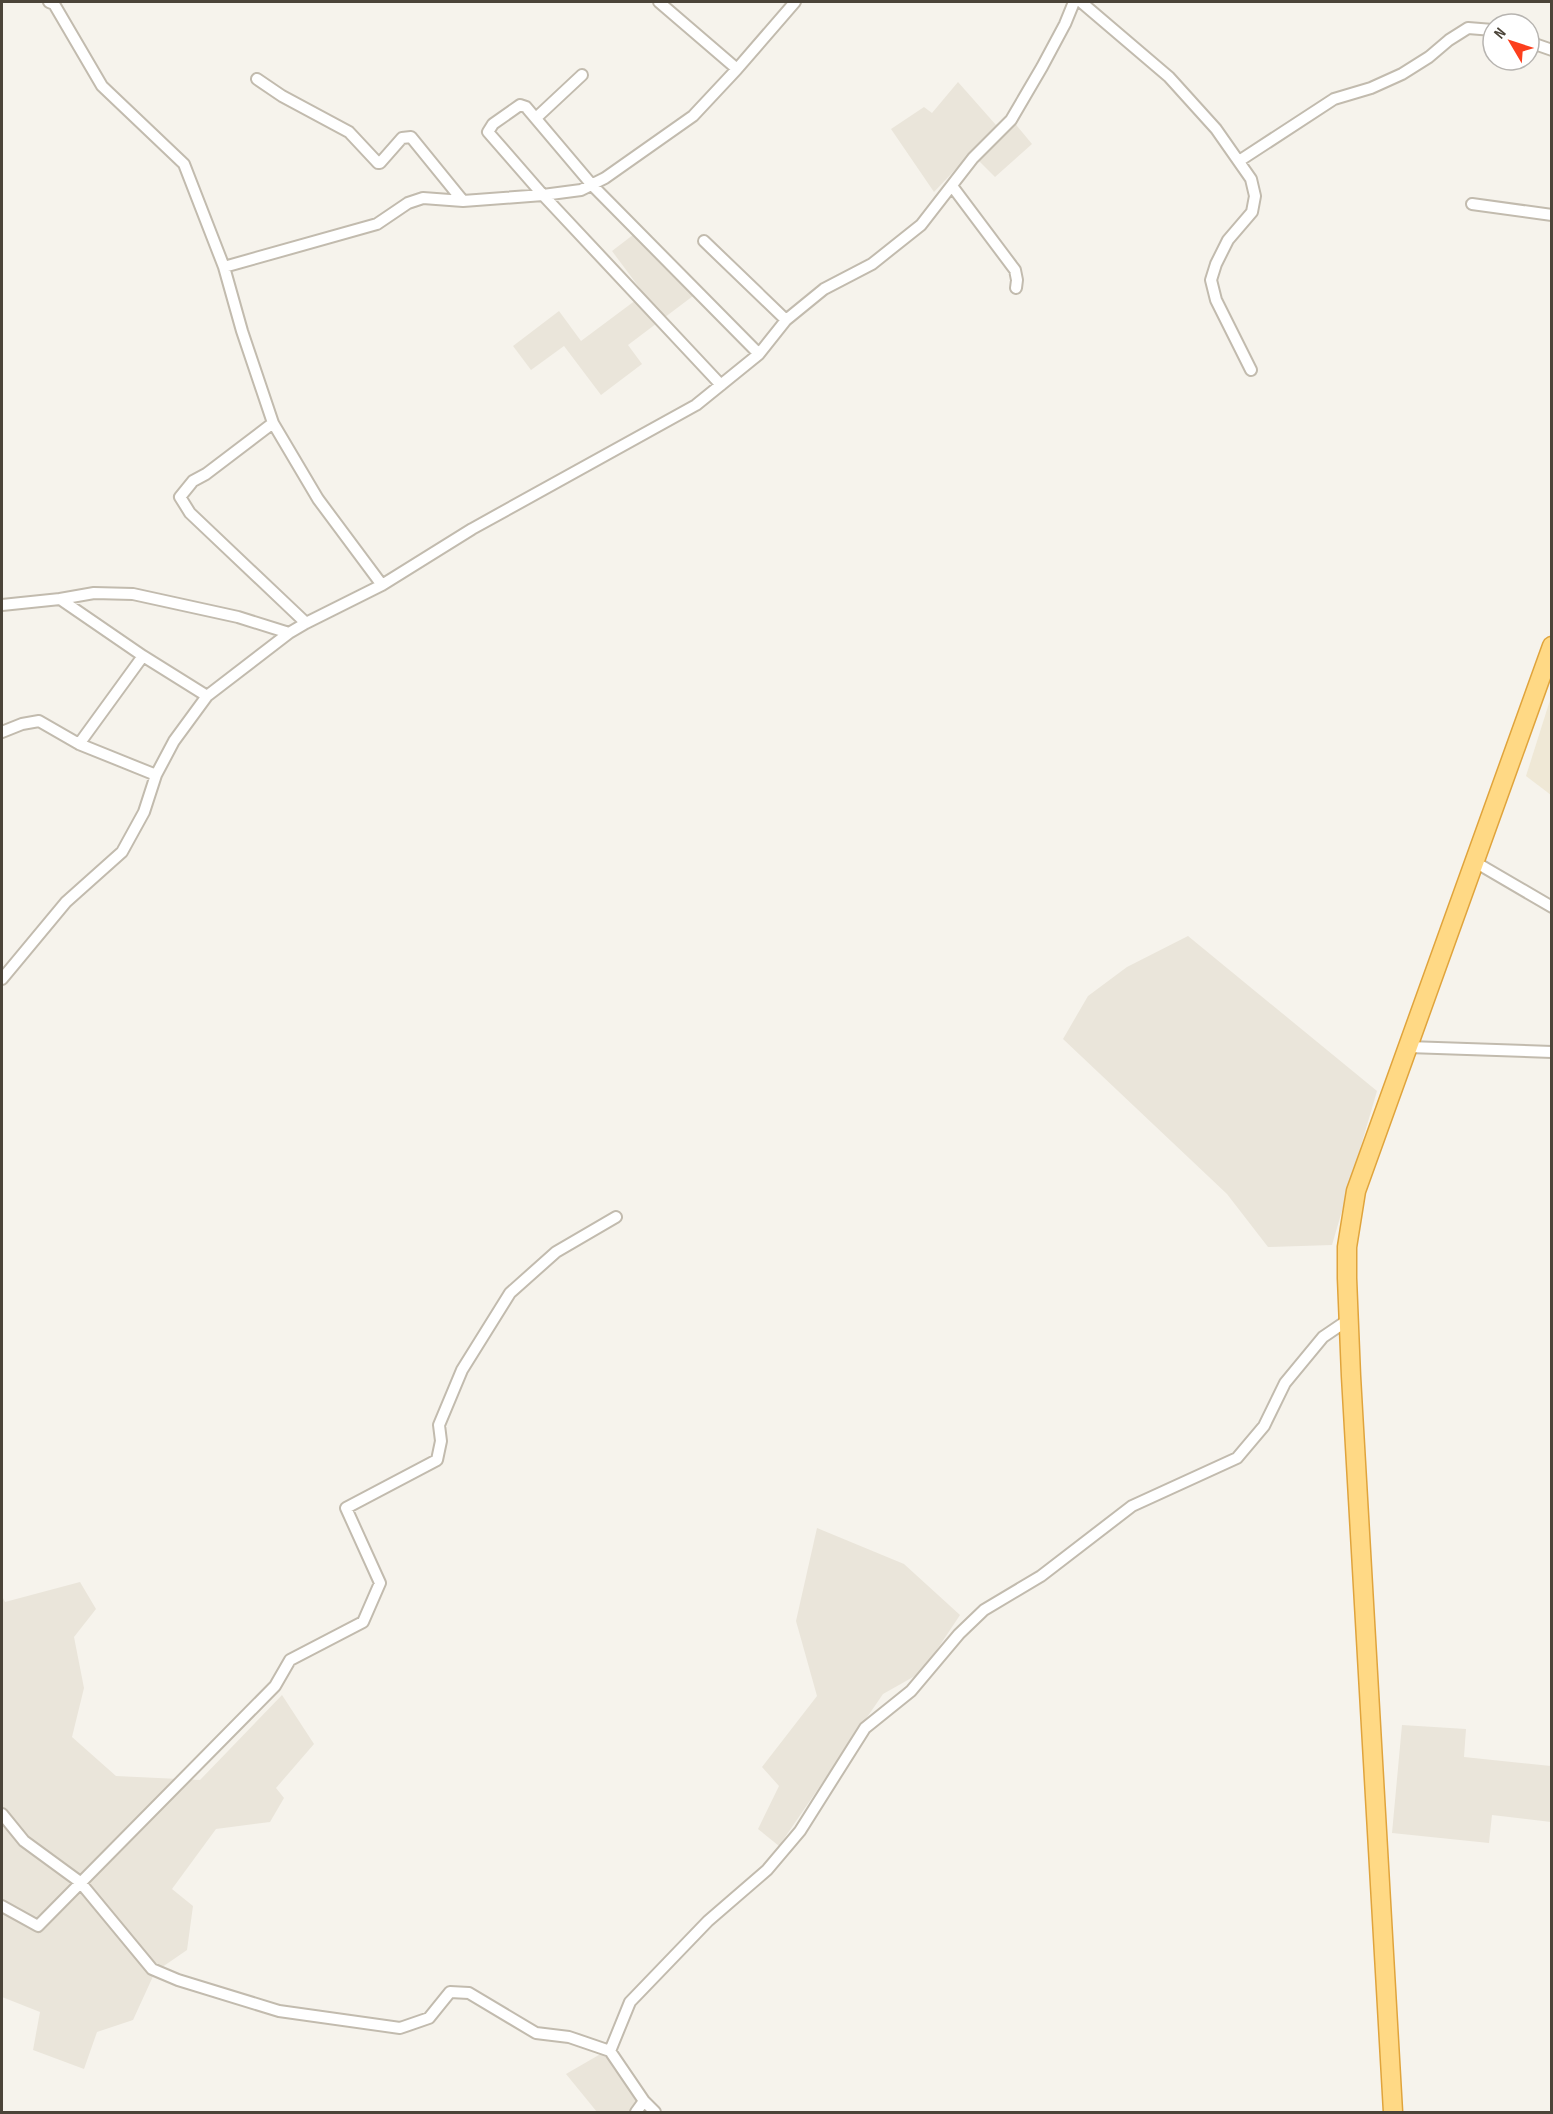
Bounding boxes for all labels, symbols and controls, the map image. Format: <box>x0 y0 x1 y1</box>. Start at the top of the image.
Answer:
north arrow <box>1481 12 1541 72</box>
text: N <box>1490 24 1511 43</box>

